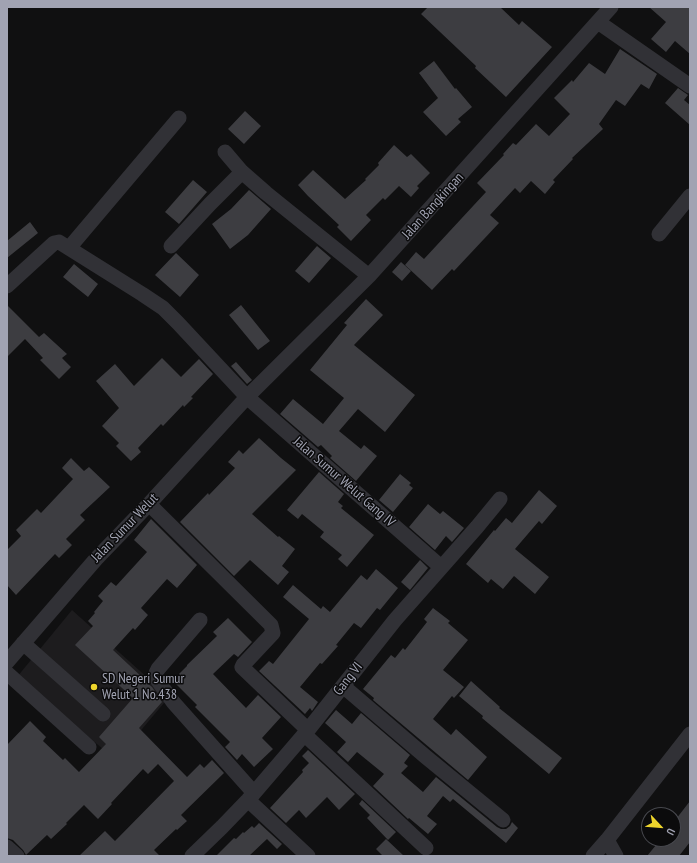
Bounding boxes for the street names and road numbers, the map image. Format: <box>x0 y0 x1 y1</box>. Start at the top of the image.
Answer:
street label: Jalan Bangkingan <box>399 169 467 243</box>
street label: Jalan Sumur Welut Gang IV <box>290 433 398 531</box>
street label: Jalan Sumur Welut <box>88 490 162 566</box>
street label: Gang VI <box>330 659 366 699</box>

